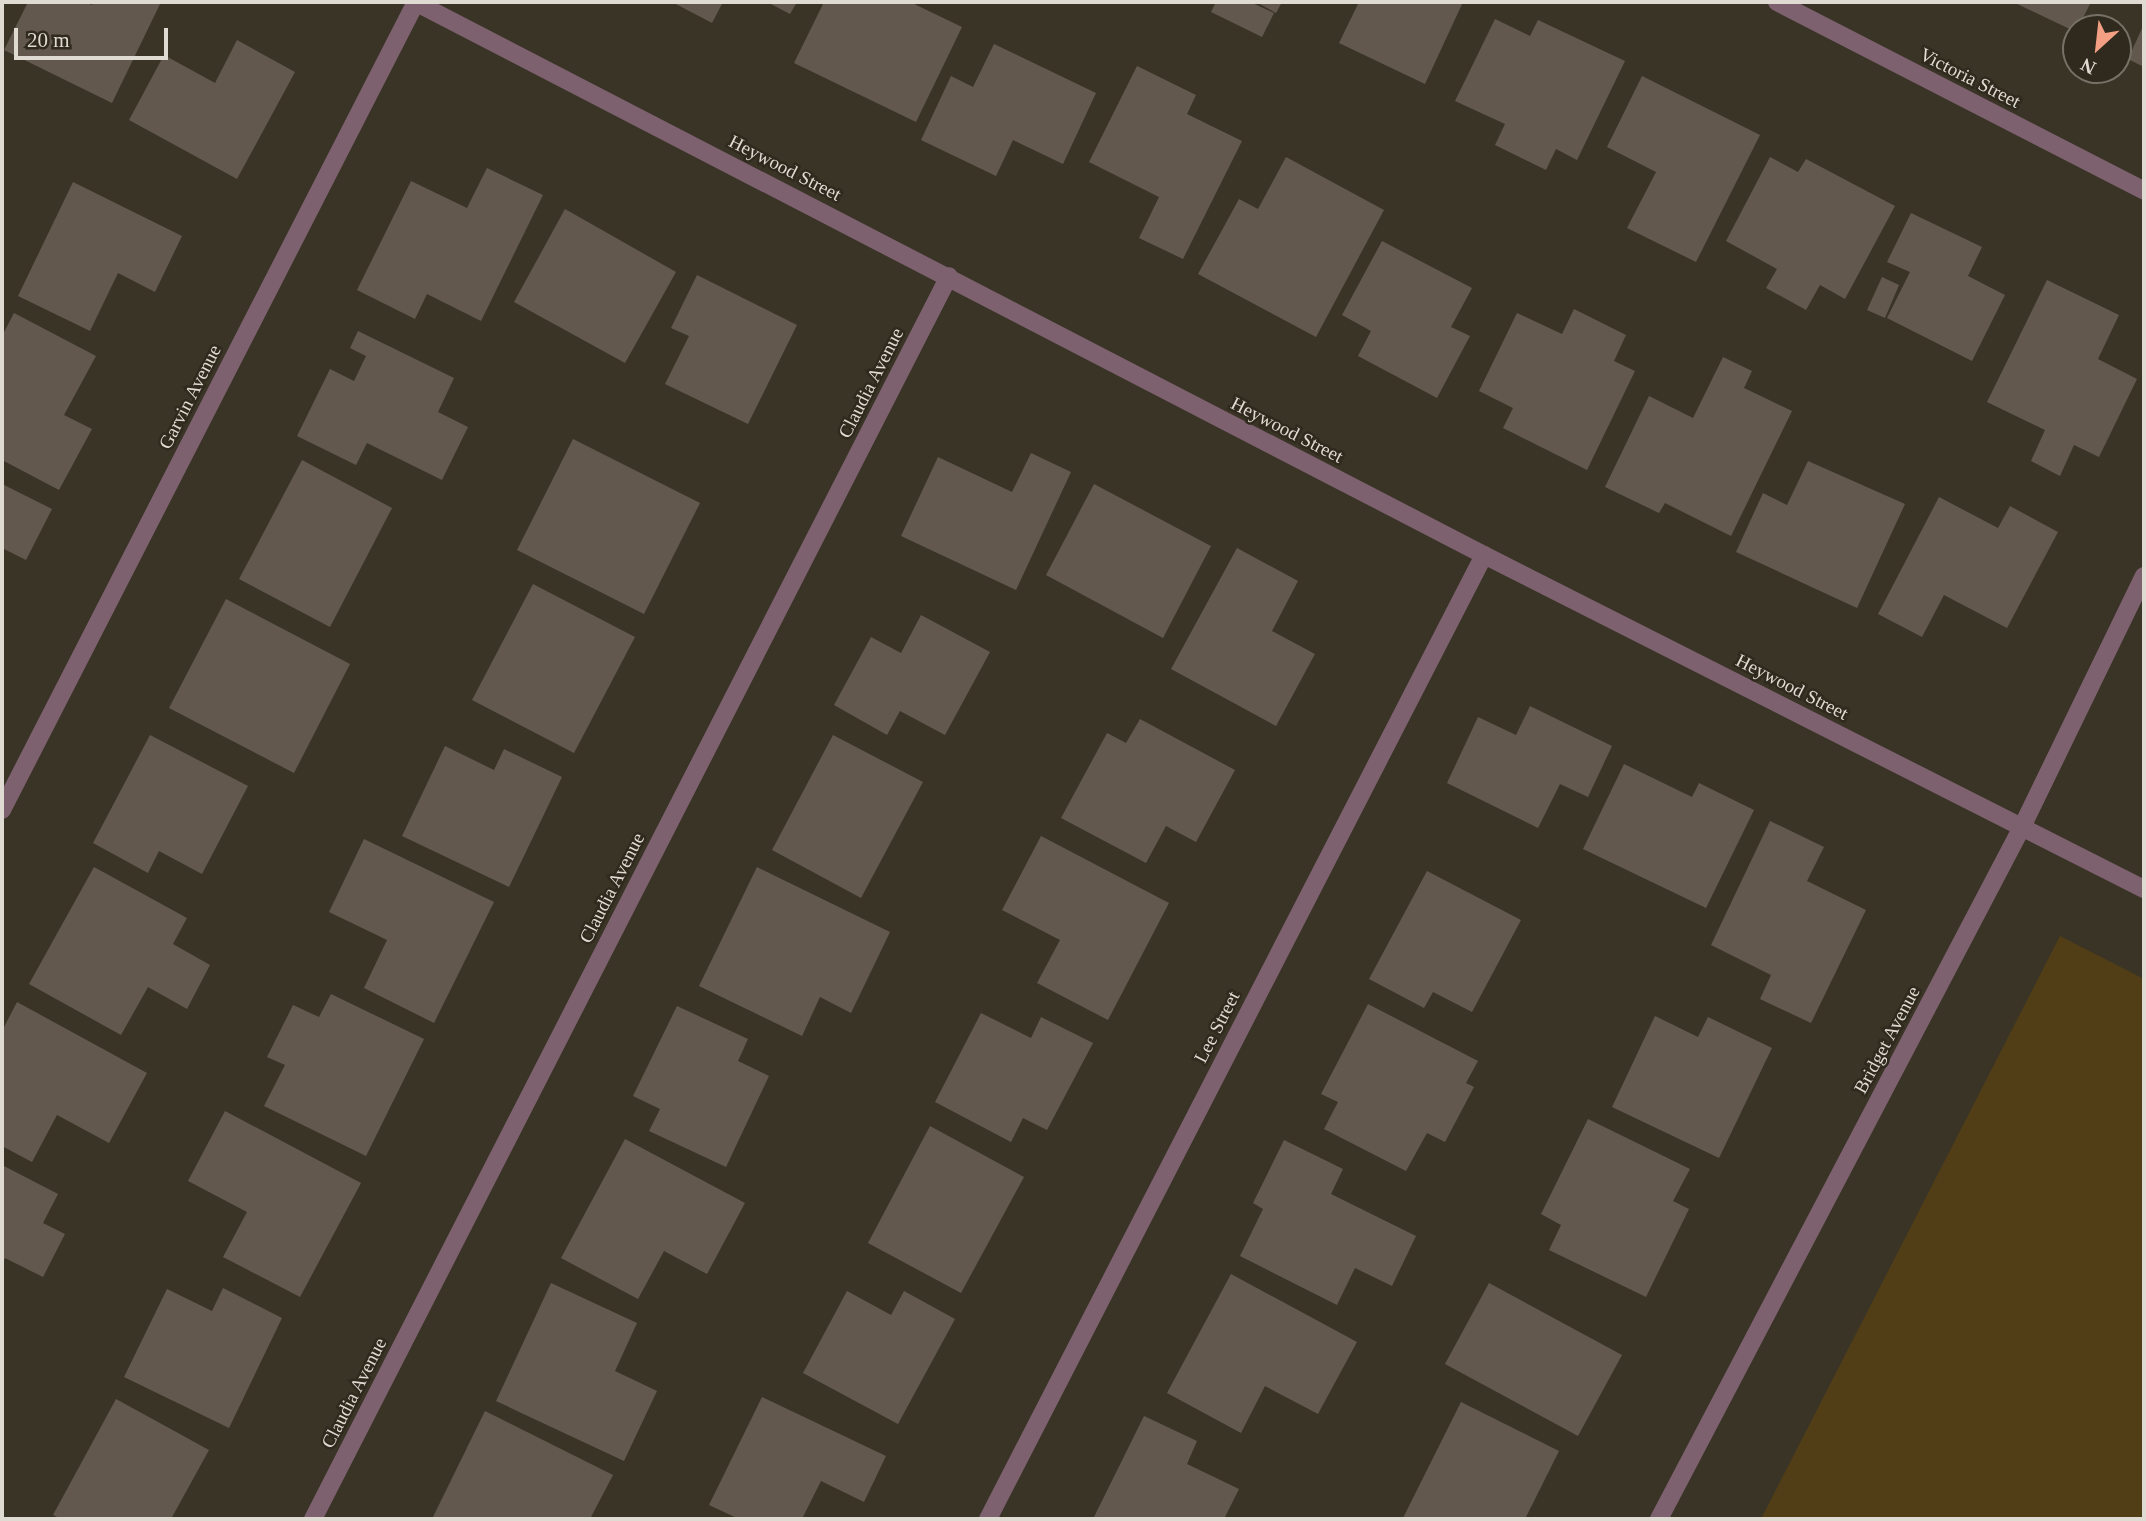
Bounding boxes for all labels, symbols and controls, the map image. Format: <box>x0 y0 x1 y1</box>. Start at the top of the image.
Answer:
scale bar <box>18 14 172 58</box>
north arrow <box>2062 14 2132 84</box>
text: 20 m <box>27 28 70 52</box>
street label: Victoria Street <box>1916 43 2024 113</box>
text: N <box>2077 54 2099 79</box>
street label: Heywood Street <box>725 130 845 206</box>
street label: Claudia Avenue <box>833 324 909 442</box>
street label: Garvin Avenue <box>154 341 226 453</box>
street label: Heywood Street <box>1227 392 1347 468</box>
street label: Heywood Street <box>1732 649 1852 725</box>
street label: Claudia Avenue <box>574 829 650 947</box>
street label: Bridget Avenue <box>1849 982 1925 1098</box>
street label: Lee Street <box>1189 987 1245 1067</box>
street label: Claudia Avenue <box>316 1334 392 1452</box>

